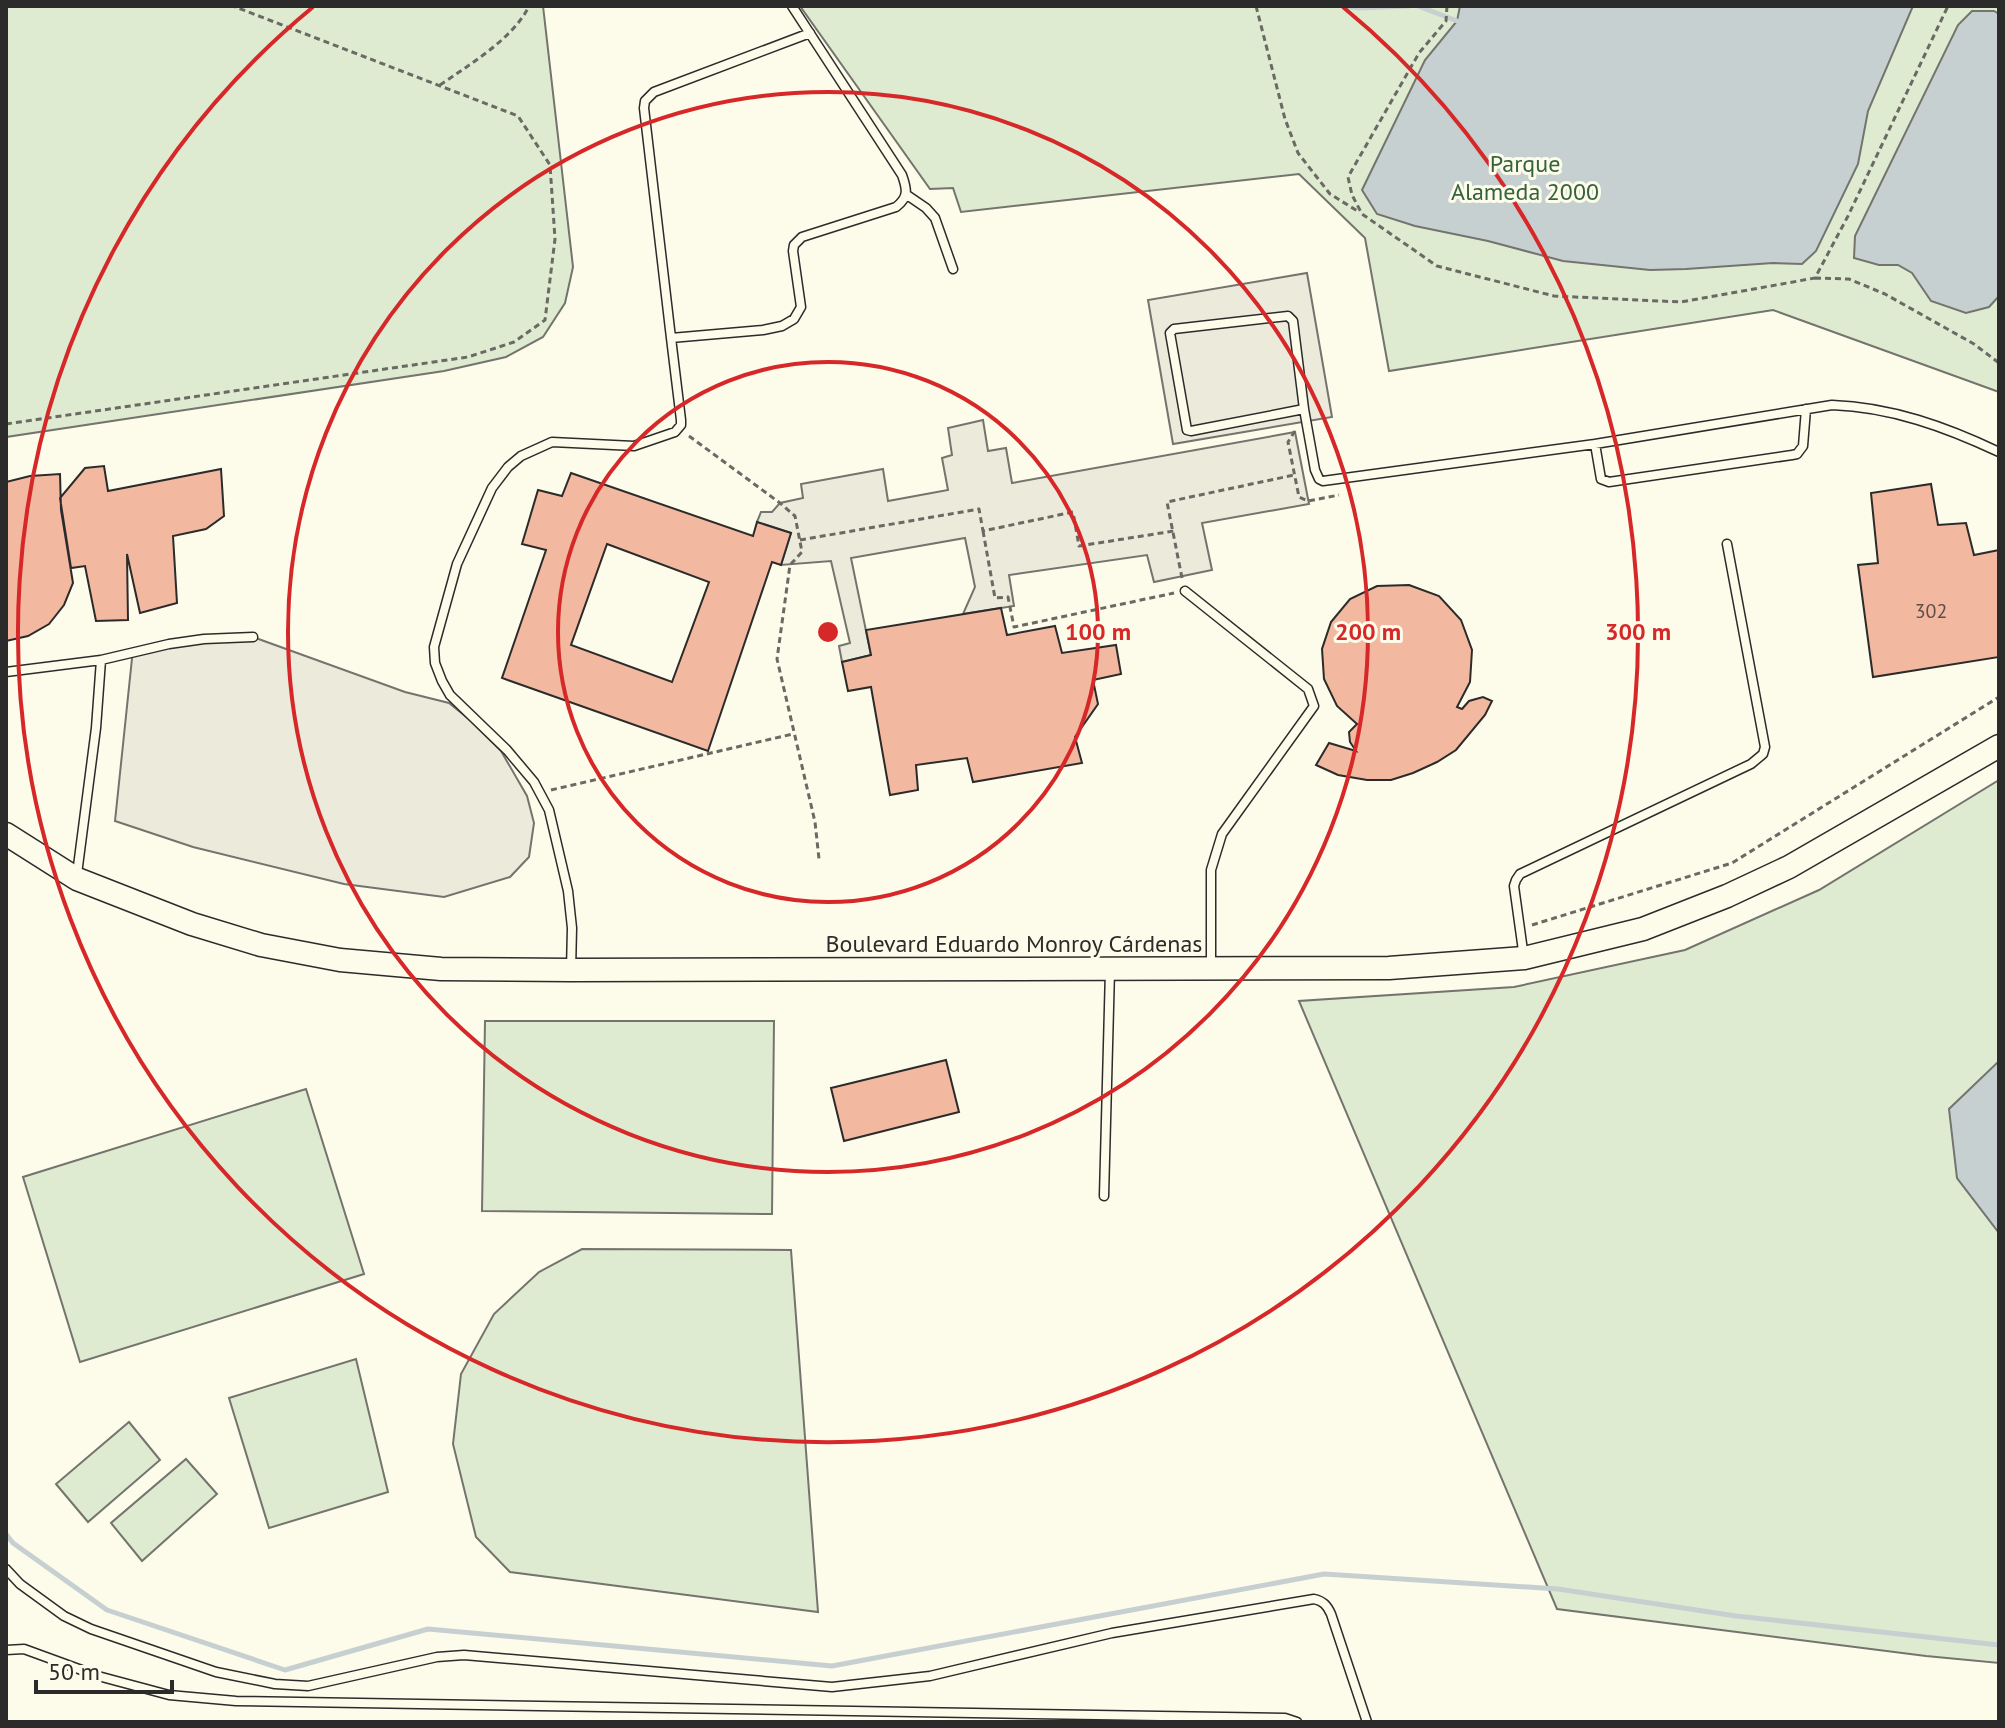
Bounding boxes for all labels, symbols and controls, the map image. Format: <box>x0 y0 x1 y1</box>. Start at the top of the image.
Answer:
park label: Parque Alameda 2000 <box>1451 148 1599 207</box>
house number: 302 <box>1915 598 1947 624</box>
text: 100 m <box>1065 616 1131 647</box>
text: 200 m <box>1335 616 1401 647</box>
text: 300 m <box>1605 616 1671 647</box>
centre of rings <box>814 618 842 646</box>
street label: Boulevard Eduardo Monroy Cárdenas <box>826 928 1202 959</box>
scale bar <box>36 1644 172 1694</box>
text: 50 m <box>48 1656 100 1687</box>

